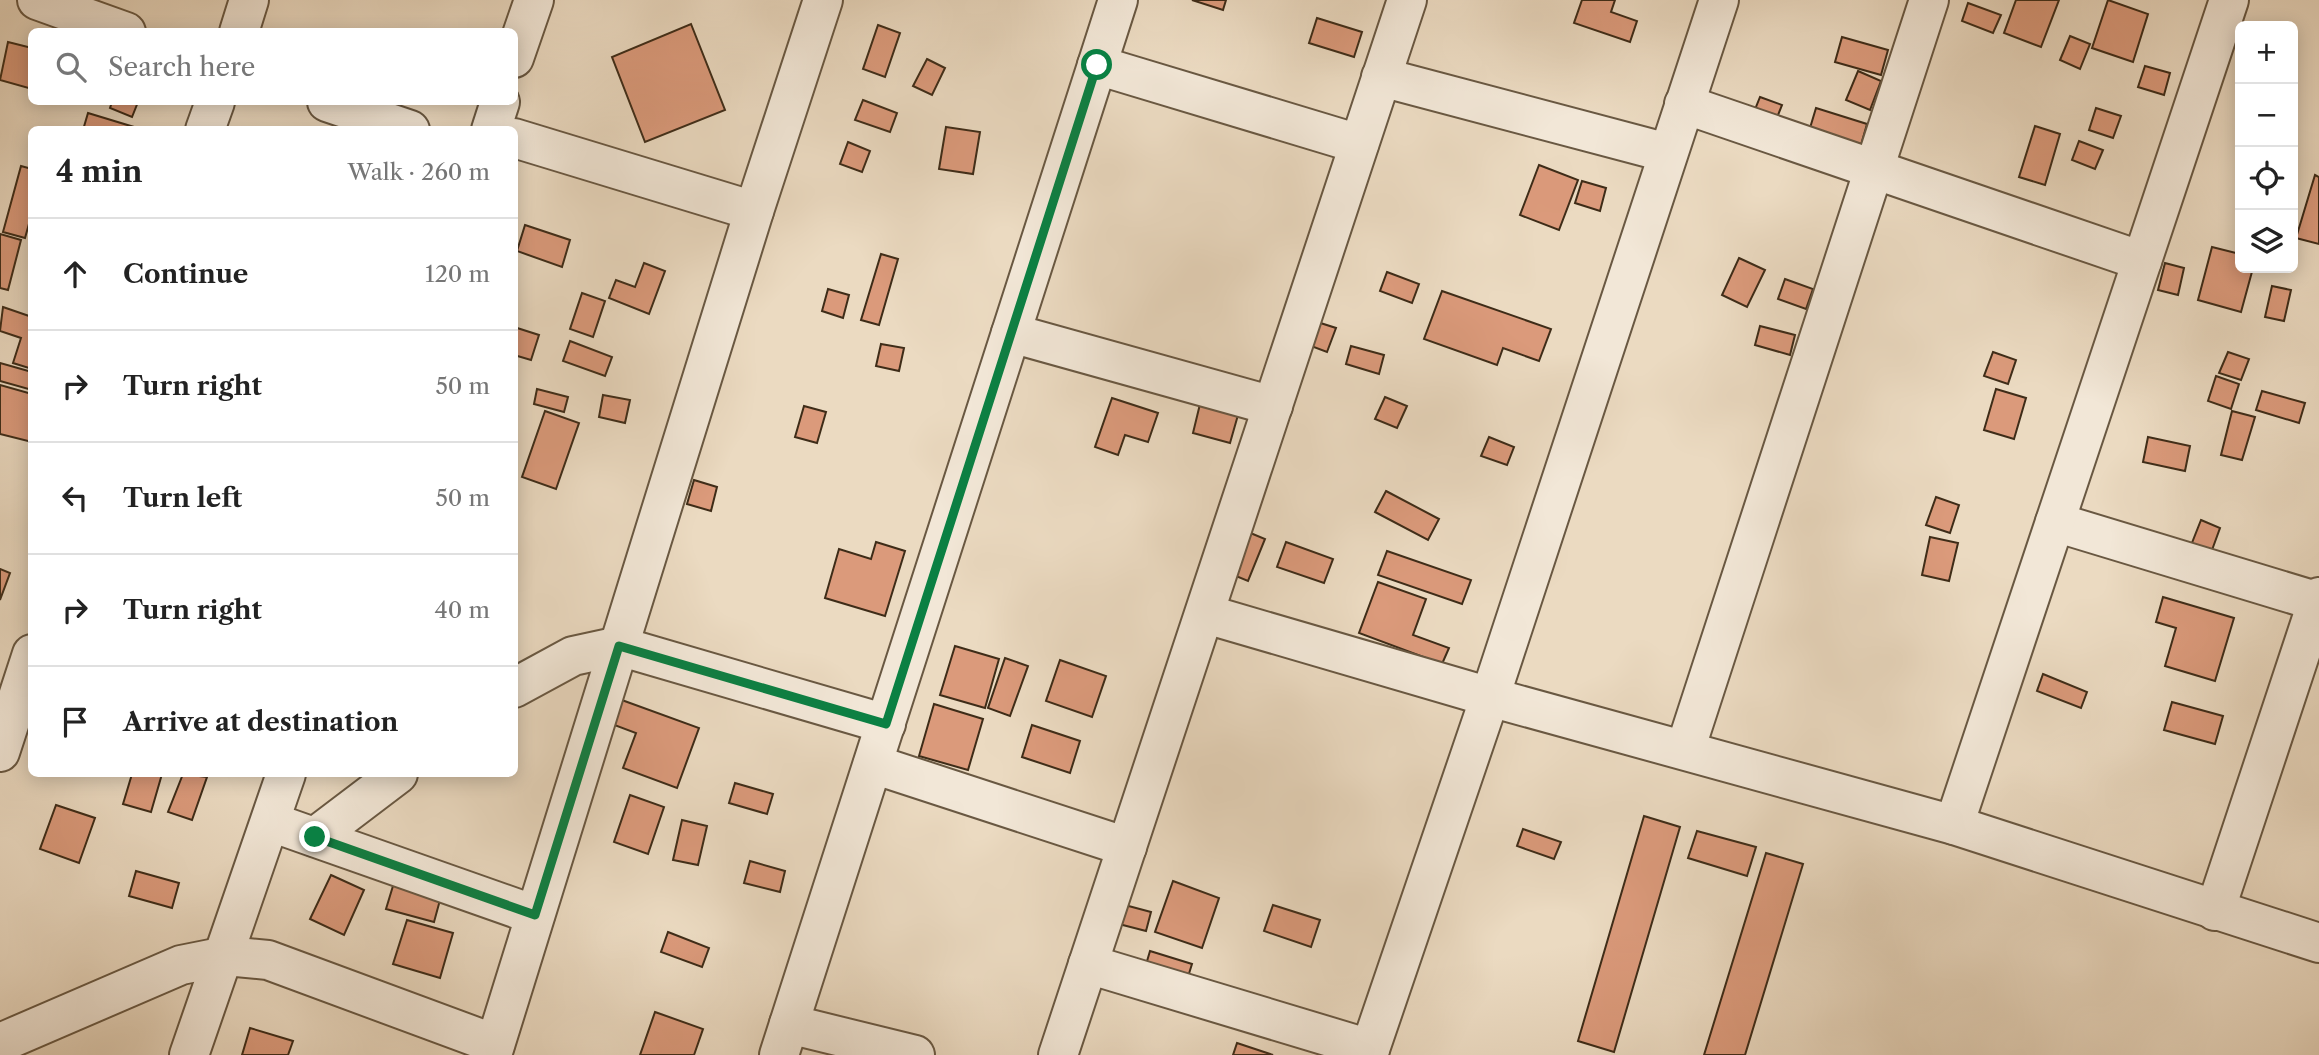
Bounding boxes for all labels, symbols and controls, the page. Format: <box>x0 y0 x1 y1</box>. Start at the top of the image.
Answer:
map controls <box>2235 21 2298 273</box>
button: + <box>2235 21 2298 84</box>
search box <box>28 28 518 105</box>
icon: search <box>52 48 90 86</box>
route start <box>1081 49 1112 80</box>
text: Search here <box>108 51 255 83</box>
button: − <box>2235 84 2298 147</box>
button: locate <box>2235 147 2298 210</box>
text: 4 min <box>56 153 142 190</box>
text: Walk · 260 m <box>348 158 490 186</box>
button: layers <box>2235 210 2298 273</box>
icon: ahead <box>56 255 94 293</box>
text: Continue <box>123 258 248 290</box>
text: 120 m <box>425 260 490 288</box>
icon: right <box>56 367 94 405</box>
text: Turn right <box>123 370 262 402</box>
text: 50 m <box>435 372 490 400</box>
icon: left <box>56 479 94 517</box>
text: Turn left <box>123 482 242 514</box>
text: 50 m <box>435 484 490 512</box>
icon: right <box>56 591 94 629</box>
text: Turn right <box>123 594 262 626</box>
text: 40 m <box>435 596 490 624</box>
icon: arrive <box>56 703 94 741</box>
text: Arrive at destination <box>123 706 398 738</box>
route end <box>299 821 330 852</box>

